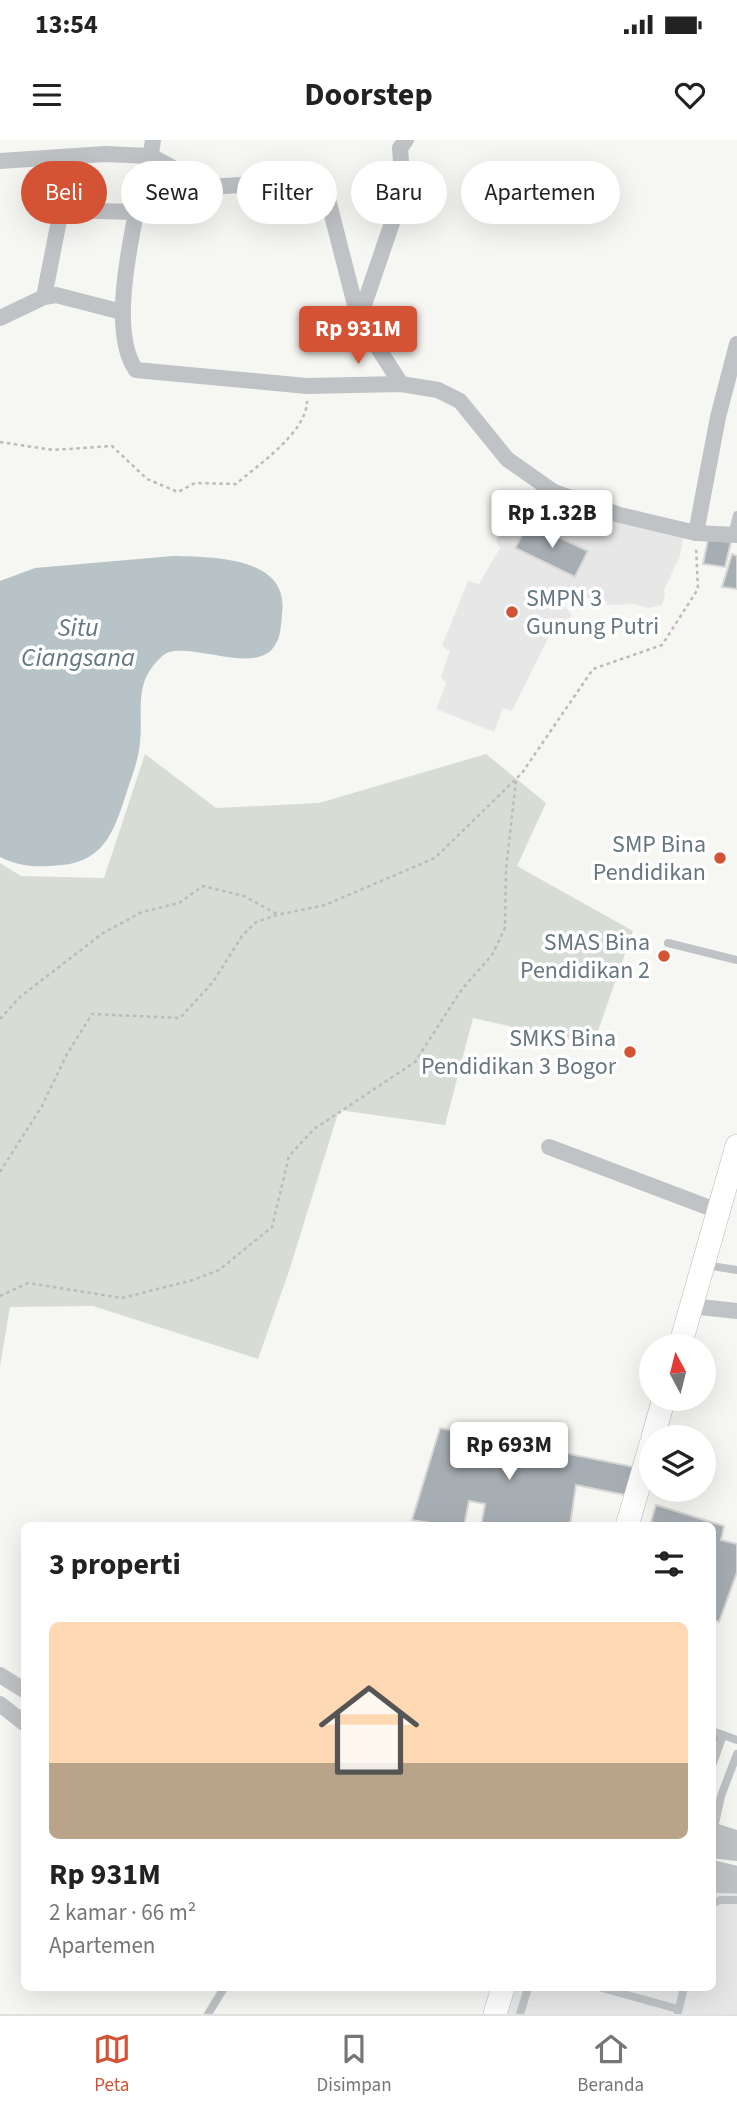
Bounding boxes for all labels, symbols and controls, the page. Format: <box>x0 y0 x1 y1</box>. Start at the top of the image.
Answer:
text: 13:54 <box>35 6 98 43</box>
text: Doorstep <box>304 72 433 118</box>
icon: menu <box>28 76 66 114</box>
icon: heart <box>671 76 709 114</box>
chip: Beli <box>21 161 107 224</box>
chip: Sewa <box>121 161 223 224</box>
chip: Filter <box>237 161 337 224</box>
chip: Baru <box>351 161 447 224</box>
chip: Apartemen <box>461 161 620 224</box>
pin: Rp 931M <box>293 306 423 366</box>
text: Rp 931M <box>315 312 401 345</box>
pin: Rp 1.32B <box>480 490 624 550</box>
text: Rp 1.32B <box>507 496 597 529</box>
place label: SMPN 3 Gunung Putri <box>526 581 659 644</box>
marker: SMPN 3 Gunung Putri <box>504 604 520 620</box>
water label: Situ Ciangsana <box>21 609 135 676</box>
place label: SMP Bina Pendidikan <box>593 827 706 890</box>
marker: SMP Bina Pendidikan <box>712 850 728 866</box>
place label: SMAS Bina Pendidikan 2 <box>520 925 650 988</box>
marker: SMAS Bina Pendidikan 2 <box>656 948 672 964</box>
place label: SMKS Bina Pendidikan 3 Bogor <box>421 1021 617 1084</box>
marker: SMKS Bina Pendidikan 3 Bogor <box>622 1044 638 1060</box>
north arrow <box>639 1334 716 1410</box>
map controls <box>639 1334 716 1502</box>
pin: Rp 693M <box>444 1422 574 1482</box>
button: layers <box>639 1425 716 1502</box>
text: Rp 693M <box>466 1428 552 1461</box>
text: 3 properti <box>49 1543 181 1586</box>
icon: filters <box>650 1545 688 1583</box>
icon: home <box>306 1667 432 1793</box>
text: Rp 931M <box>49 1853 161 1896</box>
text: 2 kamar · 66 m² <box>49 1896 196 1929</box>
text: Apartemen <box>49 1929 155 1962</box>
tab: Peta <box>93 2030 131 2099</box>
tab: Disimpan <box>317 2030 392 2099</box>
tab: Beranda <box>577 2030 644 2099</box>

